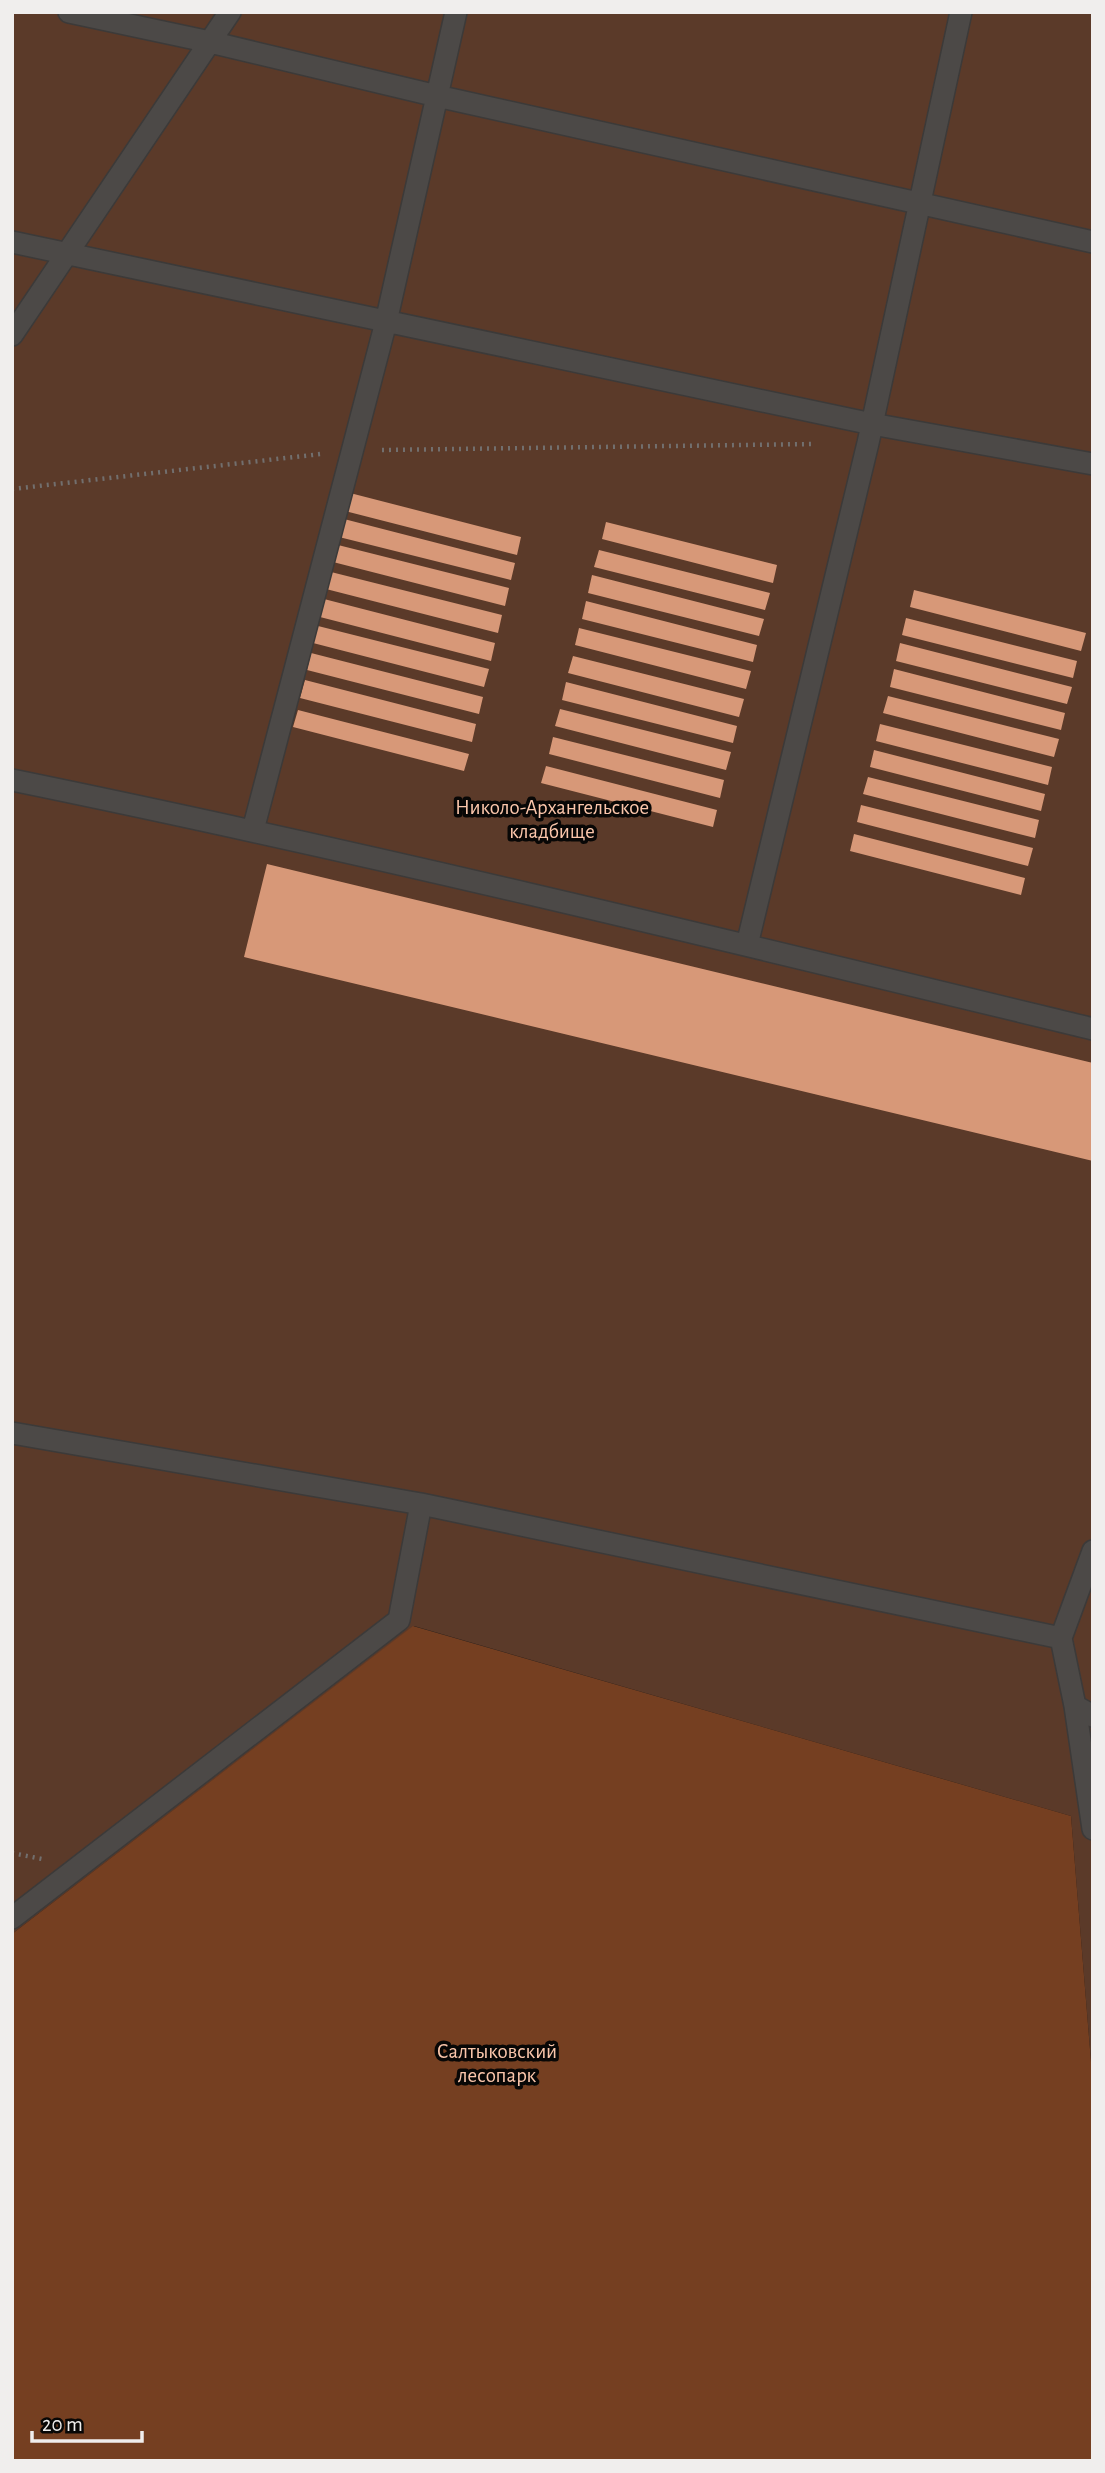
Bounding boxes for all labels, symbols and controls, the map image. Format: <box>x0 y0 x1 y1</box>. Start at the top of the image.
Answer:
park label: Николо-Архангельское кладбище <box>455 797 649 842</box>
park label: Салтыковский лесопарк <box>437 2041 557 2086</box>
scale bar <box>32 2400 142 2444</box>
text: 20 m <box>42 2414 83 2435</box>

